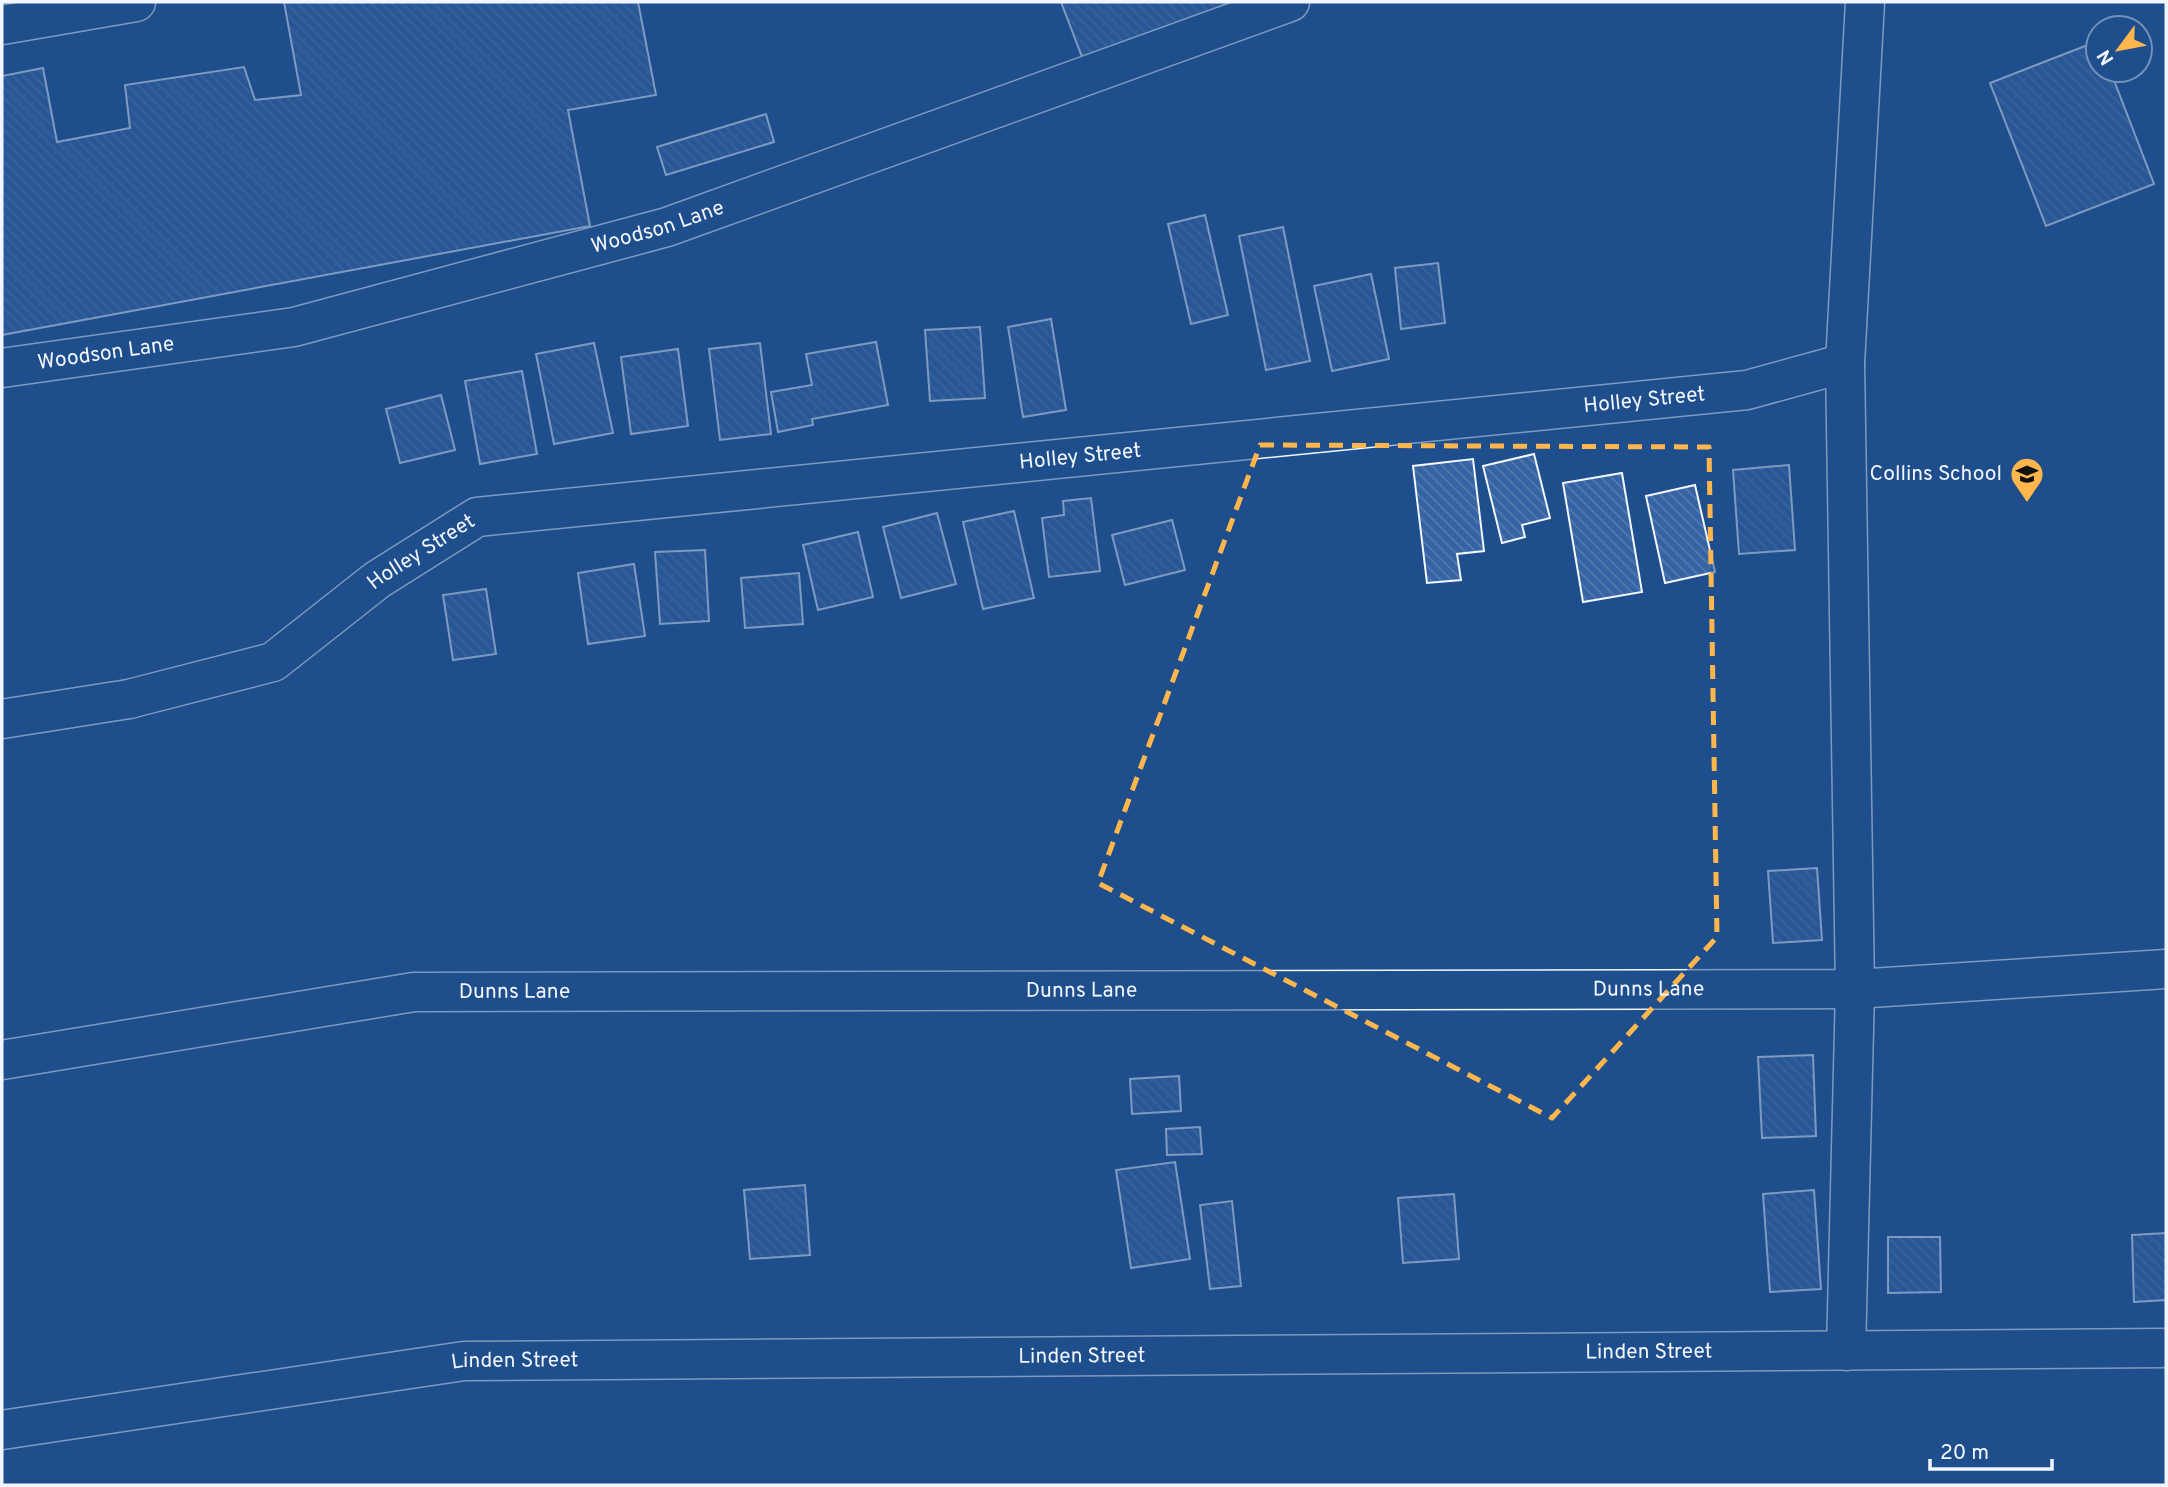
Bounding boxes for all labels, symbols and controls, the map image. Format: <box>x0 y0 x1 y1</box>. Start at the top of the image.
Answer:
north arrow <box>2084 14 2154 84</box>
text: N <box>2092 45 2120 69</box>
street label: Woodson Lane <box>588 194 728 260</box>
street label: Woodson Lane <box>36 330 176 376</box>
street label: Holley Street <box>1582 381 1707 420</box>
street label: Holley Street <box>1018 437 1142 476</box>
school or university icon: Collins School <box>2008 455 2046 504</box>
place label: Collins School <box>1870 461 2002 488</box>
street label: Holley Street <box>362 508 480 596</box>
street label: Dunns Lane <box>1593 976 1704 1003</box>
street label: Dunns Lane <box>1026 977 1137 1004</box>
street label: Dunns Lane <box>459 978 570 1005</box>
street label: Linden Street <box>1585 1338 1713 1366</box>
street label: Linden Street <box>1018 1342 1146 1370</box>
street label: Linden Street <box>449 1347 579 1376</box>
scale bar <box>1930 1428 2052 1472</box>
text: 20 m <box>1940 1440 1989 1467</box>

